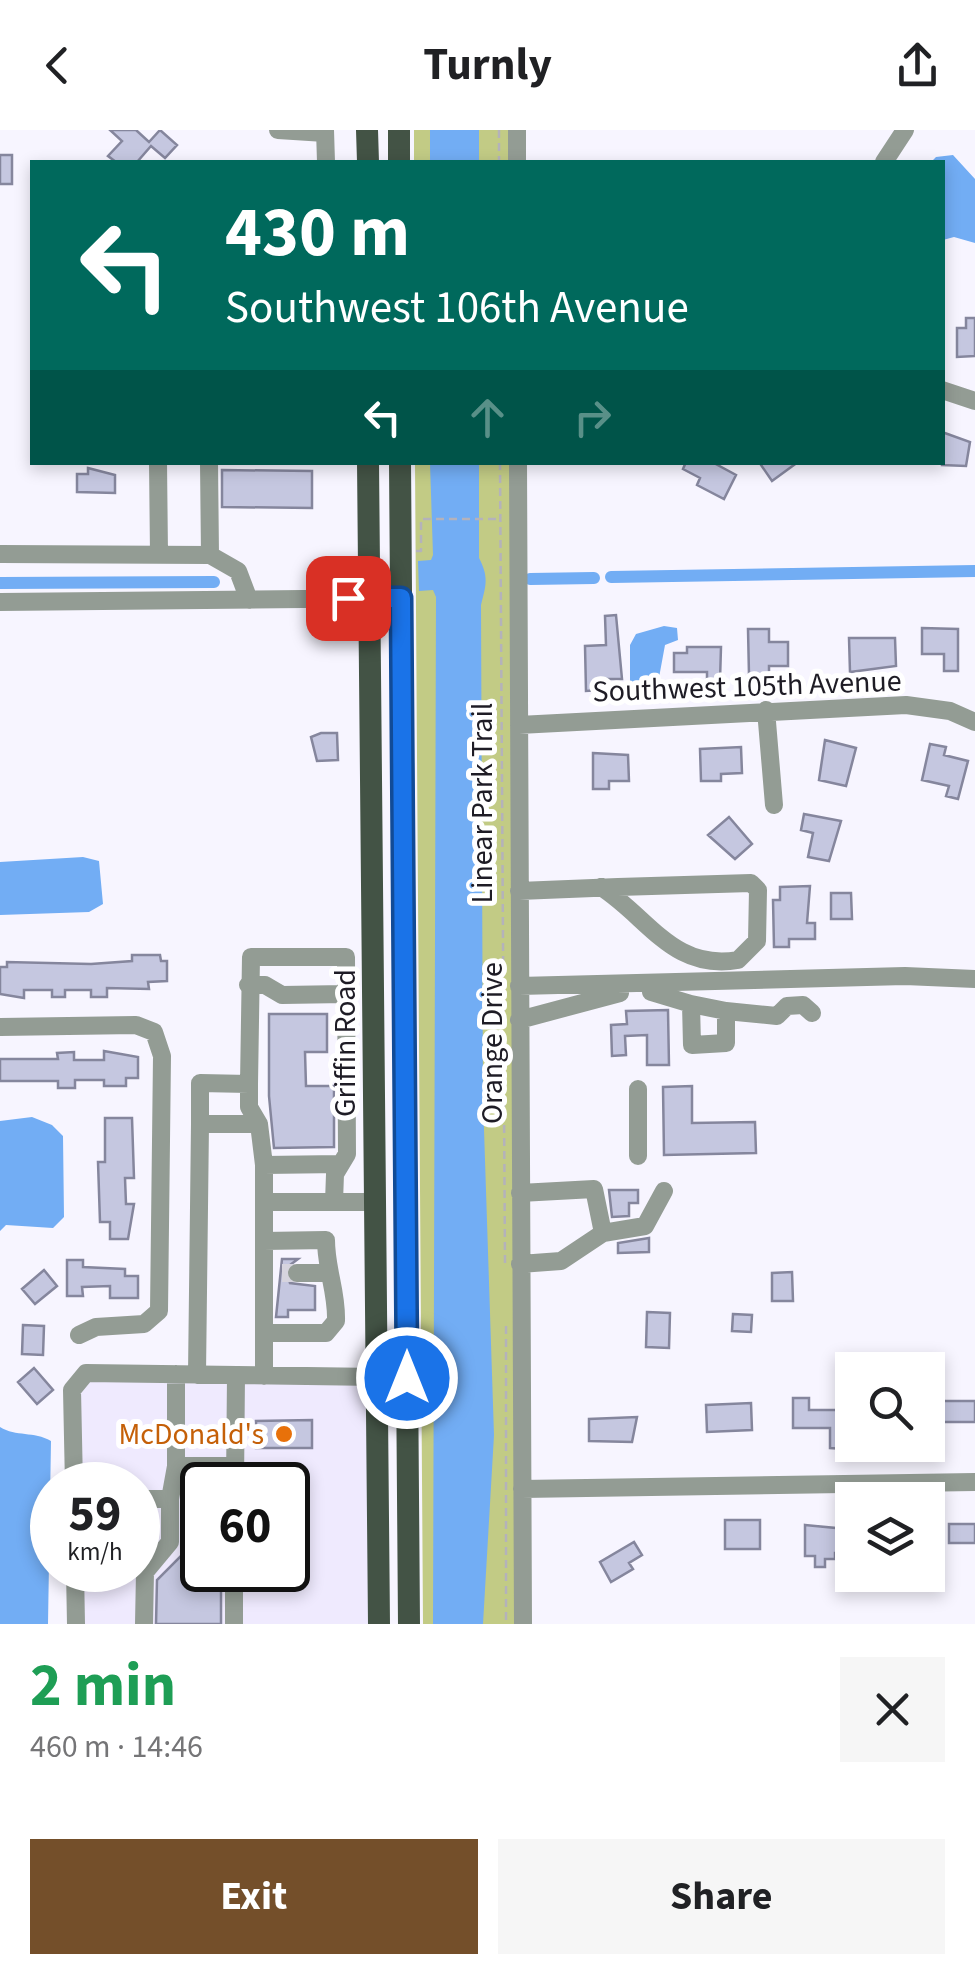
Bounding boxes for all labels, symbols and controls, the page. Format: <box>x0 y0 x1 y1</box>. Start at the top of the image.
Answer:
text: Turnly <box>423 33 552 97</box>
icon: back <box>30 38 85 93</box>
icon: share <box>890 38 945 93</box>
text: 430 m <box>225 183 410 283</box>
icon: left <box>60 200 190 330</box>
text: Southwest 106th Avenue <box>225 276 689 340</box>
icon: left <box>355 390 410 445</box>
icon: ahead <box>460 390 515 445</box>
icon: right <box>565 390 620 445</box>
pin <box>306 556 391 641</box>
icon: arrive <box>321 571 376 626</box>
street label: Southwest 105th Avenue <box>592 660 902 713</box>
street label: Linear Park Trail <box>461 703 504 904</box>
street label: Orange Drive <box>471 962 514 1124</box>
street label: Griffin Road <box>324 969 367 1117</box>
position arrow <box>355 1326 459 1430</box>
map controls <box>835 1352 945 1592</box>
button: search <box>835 1352 945 1462</box>
place label: McDonald's <box>119 1413 264 1456</box>
marker: McDonald's <box>273 1423 295 1445</box>
speed limit sign: 60 <box>180 1462 310 1592</box>
text: 59 <box>69 1479 121 1550</box>
button: layers <box>835 1482 945 1592</box>
text: km/h <box>67 1534 123 1570</box>
text: 2 min <box>30 1644 176 1729</box>
button: close <box>840 1657 945 1762</box>
text: 460 m · 14:46 <box>30 1724 203 1770</box>
button: Exit <box>30 1839 478 1954</box>
button: Share <box>498 1839 945 1954</box>

